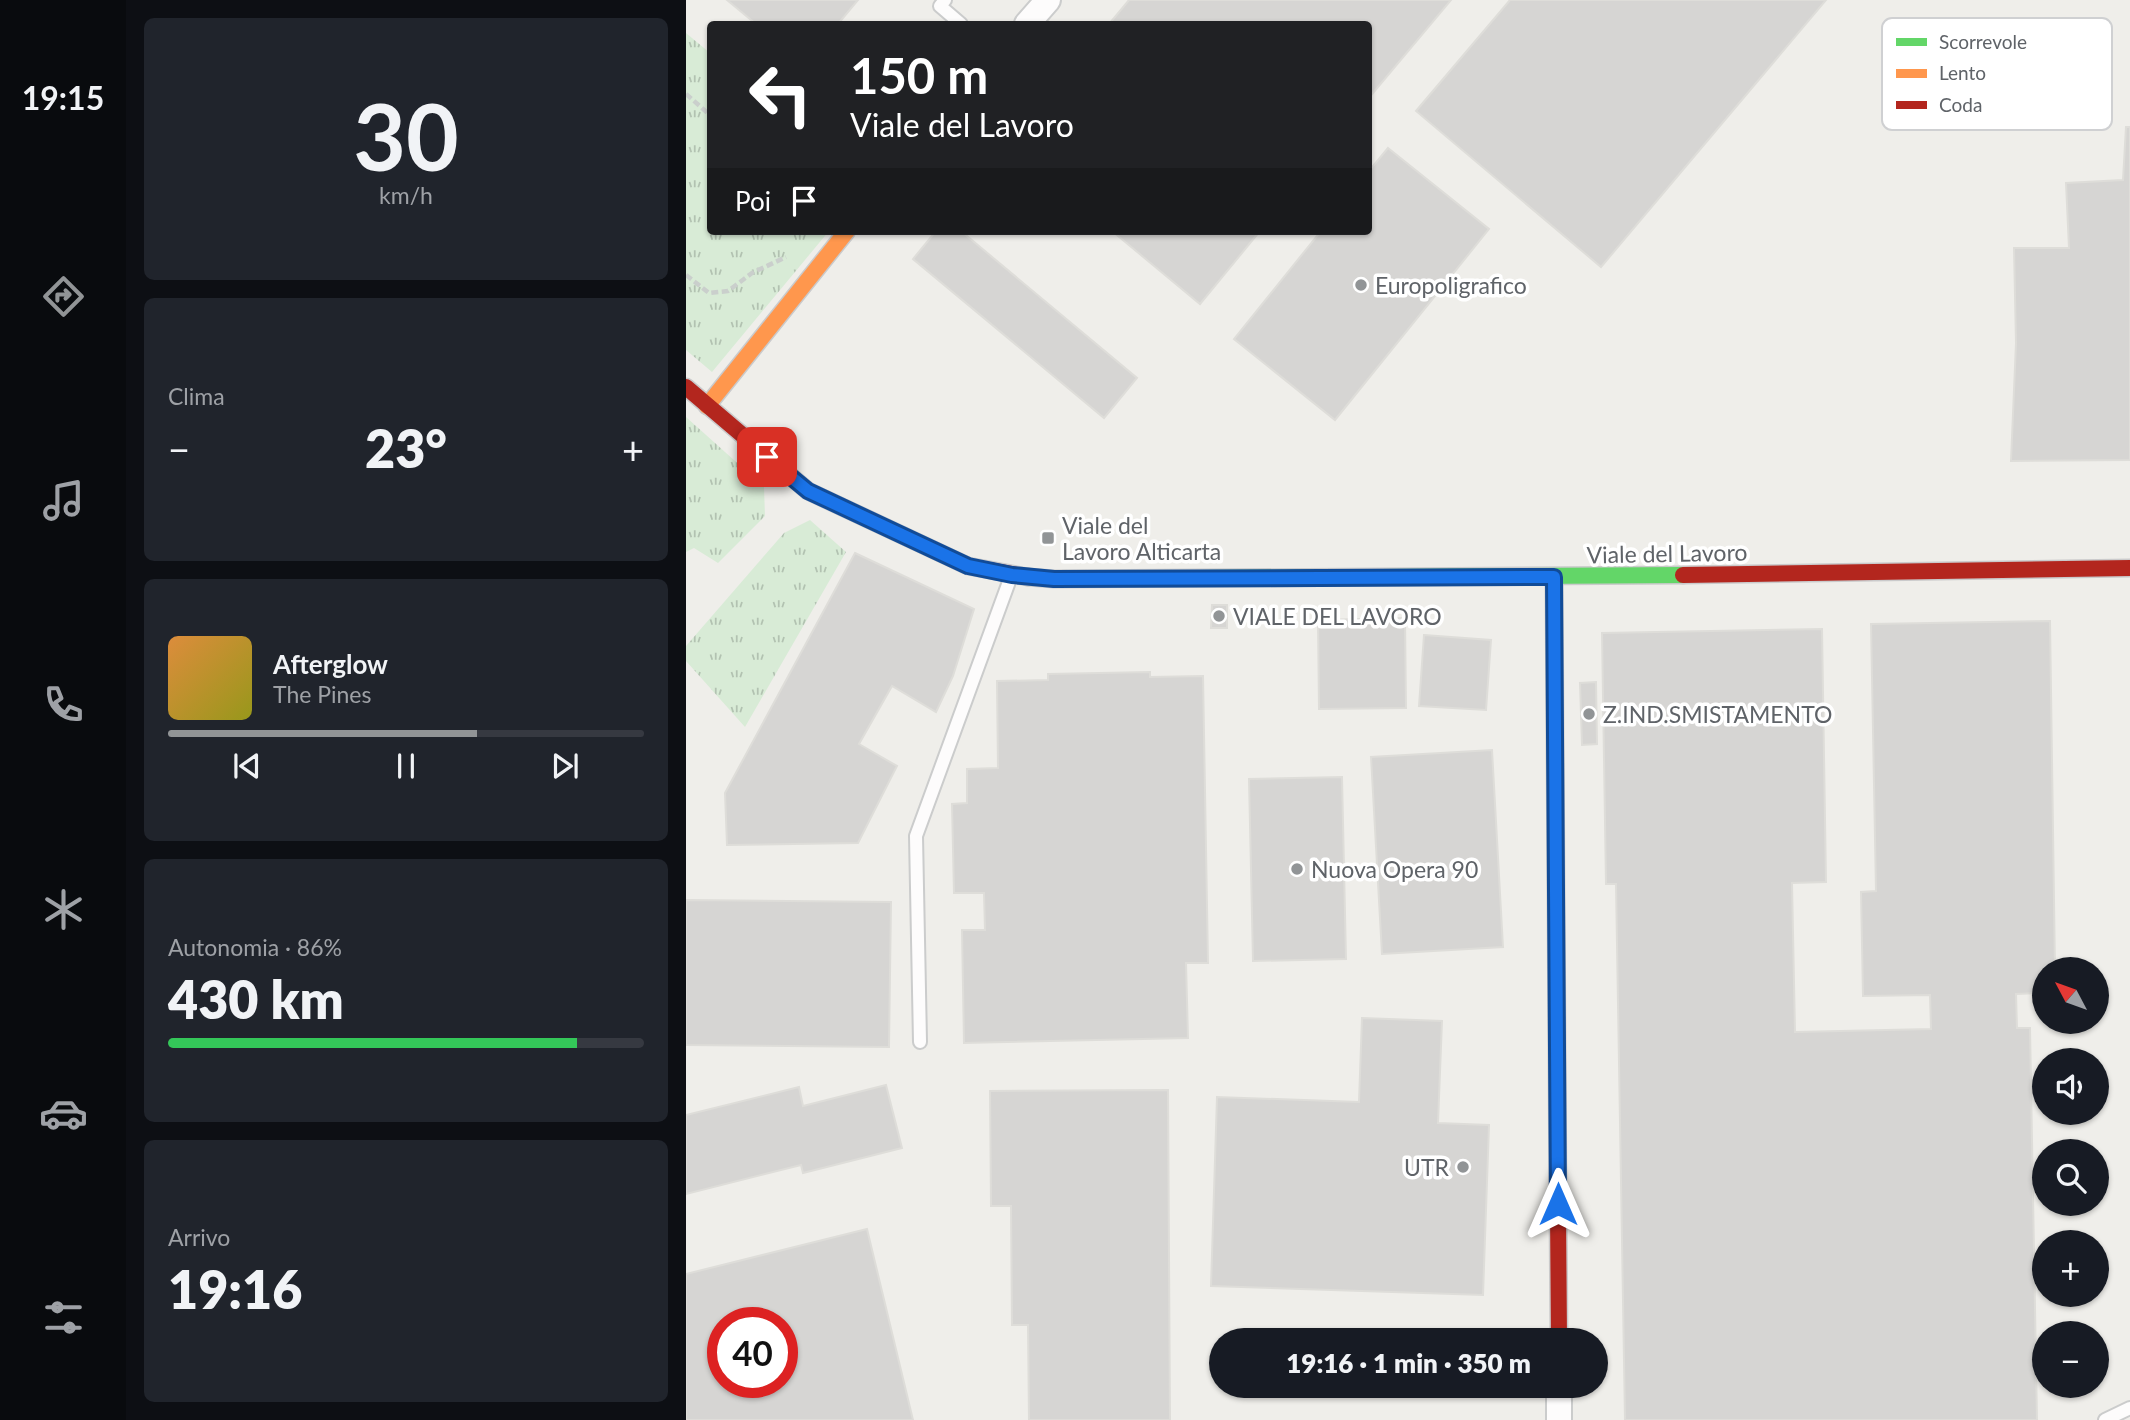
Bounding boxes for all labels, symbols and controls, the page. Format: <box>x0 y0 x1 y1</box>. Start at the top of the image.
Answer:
legend <box>1882 18 2112 130</box>
text: Scorrevole <box>1939 30 2027 53</box>
text: 150 m <box>850 46 988 104</box>
icon: left <box>735 49 826 140</box>
text: Lento <box>1939 61 1986 84</box>
text: 19:15 <box>22 78 104 117</box>
text: 30 <box>353 81 459 190</box>
text: Coda <box>1939 93 1982 116</box>
text: Viale del Lavoro <box>850 105 1074 144</box>
text: km/h <box>379 181 433 209</box>
icon: arrive <box>785 182 823 220</box>
text: Poi <box>735 185 771 217</box>
place label: Europoligrafico <box>1375 271 1527 299</box>
icon: directions <box>39 272 88 321</box>
marker: Europoligrafico <box>1353 277 1369 293</box>
text: Clima <box>168 382 225 410</box>
text: 23° <box>365 417 447 479</box>
text: − <box>168 426 190 472</box>
text: + <box>622 426 644 472</box>
pin <box>737 427 797 487</box>
icon: arrive <box>748 438 786 476</box>
icon: music <box>39 476 88 525</box>
place label: Viale del Lavoro Alticarta <box>1062 511 1221 565</box>
marker: Viale del Lavoro Alticarta <box>1040 530 1056 546</box>
street label: Viale del Lavoro <box>1586 538 1748 568</box>
place label: VIALE DEL LAVORO <box>1233 602 1442 630</box>
marker: VIALE DEL LAVORO <box>1211 608 1227 624</box>
text: Afterglow <box>273 648 388 680</box>
icon: phone <box>39 680 88 729</box>
text: The Pines <box>273 680 371 708</box>
place label: Z.IND.SMISTAMENTO <box>1603 700 1832 728</box>
marker: Z.IND.SMISTAMENTO <box>1581 706 1597 722</box>
icon: previous <box>228 747 266 785</box>
icon: pause <box>387 747 425 785</box>
icon: next <box>546 747 584 785</box>
place label: Nuova Opera 90 <box>1311 855 1478 883</box>
marker: Nuova Opera 90 <box>1289 861 1305 877</box>
icon: climate <box>39 885 88 934</box>
text: Autonomia · 86% <box>168 933 342 961</box>
north arrow <box>2032 957 2109 1034</box>
map controls <box>2032 957 2109 1398</box>
text: 430 km <box>168 968 344 1030</box>
button: sound <box>2032 1048 2109 1125</box>
icon: car <box>39 1089 88 1138</box>
button: search <box>2032 1139 2109 1216</box>
place label: UTR <box>1404 1153 1450 1181</box>
marker: UTR <box>1455 1159 1471 1175</box>
position arrow <box>1521 1167 1595 1241</box>
text: Arrivo <box>168 1223 230 1251</box>
button: + <box>2032 1230 2109 1307</box>
text: 19:16 <box>168 1258 302 1320</box>
icon: filters <box>39 1293 88 1342</box>
speed limit sign: 40 <box>707 1307 798 1398</box>
button: − <box>2032 1321 2109 1398</box>
text: 19:16 · 1 min · 350 m <box>1286 1347 1531 1379</box>

